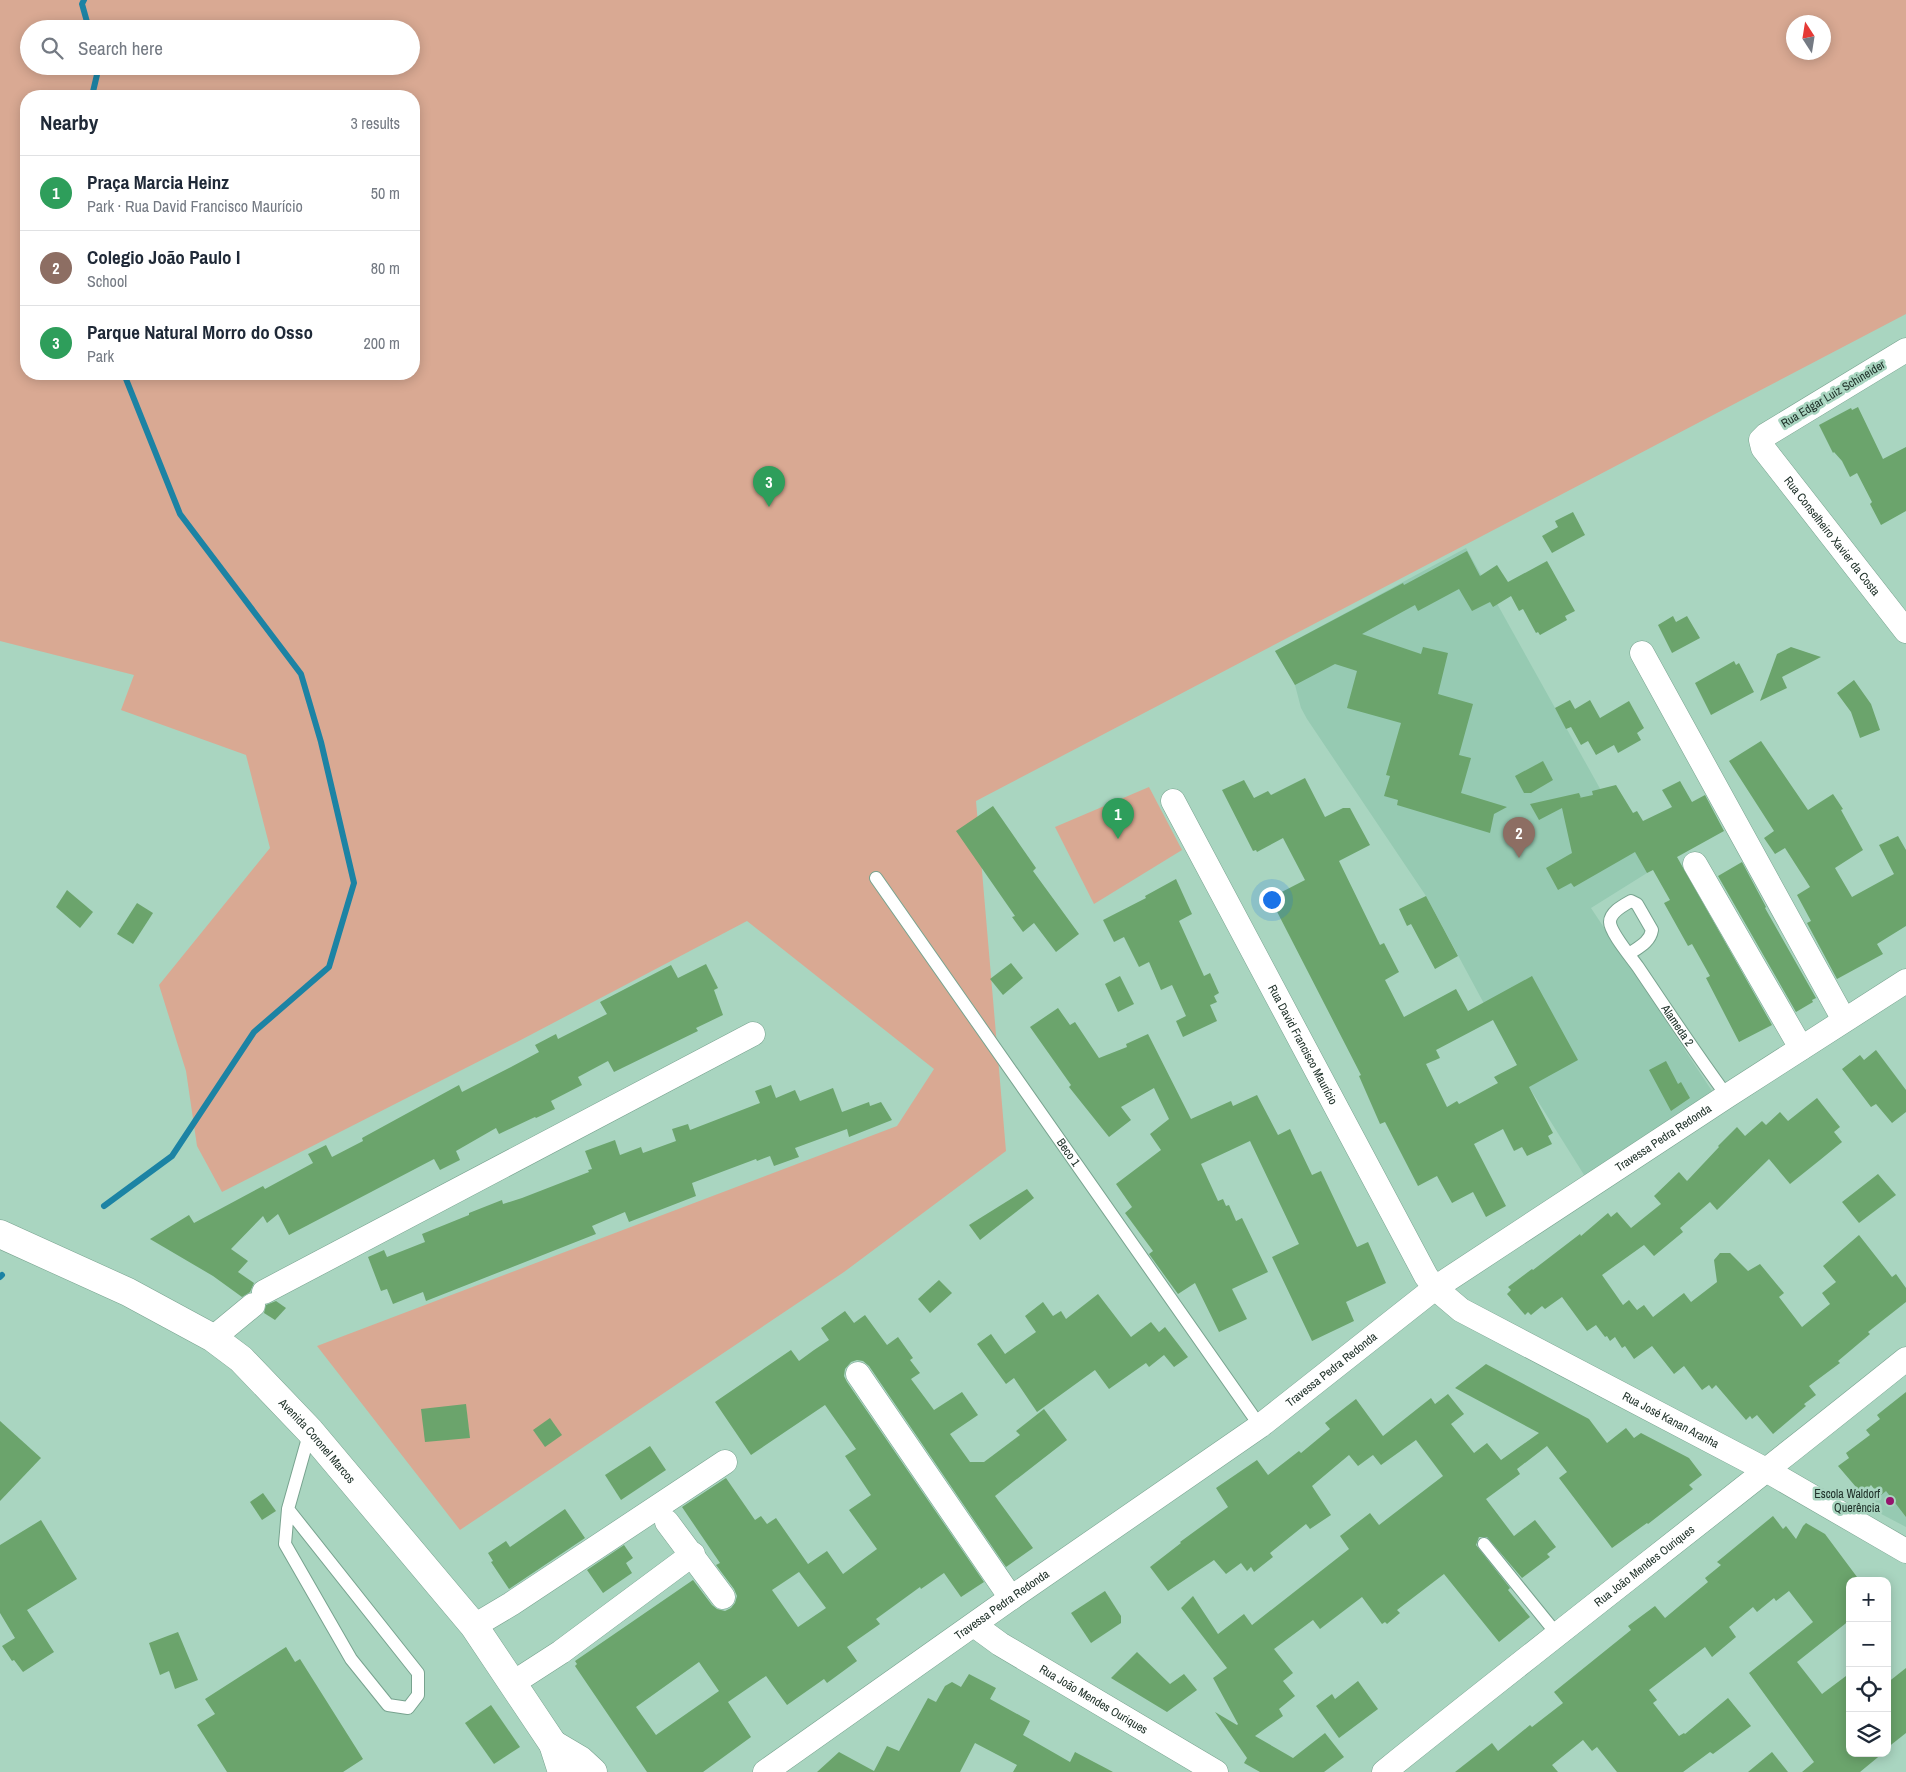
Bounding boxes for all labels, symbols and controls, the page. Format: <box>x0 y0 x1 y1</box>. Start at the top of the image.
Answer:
north arrow <box>1786 15 1831 60</box>
search box <box>20 20 420 75</box>
icon: search <box>38 34 66 62</box>
text: Search here <box>78 35 163 61</box>
text: Nearby <box>40 108 98 137</box>
text: 3 results <box>350 112 400 134</box>
text: Praça Marcia Heinz <box>87 169 229 195</box>
text: 1 <box>52 182 60 204</box>
text: 50 m <box>371 182 400 204</box>
text: Park · Rua David Francisco Maurício <box>87 195 303 217</box>
text: Colegio João Paulo I <box>87 244 240 270</box>
text: 2 <box>52 257 60 279</box>
text: 80 m <box>371 257 400 279</box>
text: School <box>87 270 127 292</box>
text: Parque Natural Morro do Osso <box>87 319 313 345</box>
text: 3 <box>52 332 60 354</box>
text: 200 m <box>364 332 400 354</box>
text: Park <box>87 345 114 367</box>
street label: Rua Edgar Luiz Schineider <box>1778 356 1889 431</box>
pin: 3 <box>753 466 785 507</box>
street label: Rua Conselheiro Xavier da Costa <box>1780 473 1884 600</box>
pin: 1 <box>1102 798 1134 839</box>
pin: 2 <box>1503 817 1535 858</box>
your location <box>1259 887 1285 913</box>
street label: Rua David Francisco Maurício <box>1264 982 1341 1107</box>
street label: Alameda 2 <box>1657 1001 1697 1050</box>
street label: Travessa Pedra Redonda <box>1612 1100 1715 1175</box>
street label: Beco 1 <box>1053 1135 1084 1170</box>
street label: Travessa Pedra Redonda <box>1283 1328 1381 1411</box>
street label: Rua José Kanan Aranha <box>1620 1388 1722 1452</box>
street label: Avenida Coronel Marcos <box>274 1394 359 1487</box>
place label: Escola Waldorf Querência <box>1814 1486 1881 1516</box>
marker: Escola Waldorf Querência <box>1884 1495 1896 1507</box>
street label: Rua João Mendes Ouriques <box>1591 1522 1698 1610</box>
street label: Travessa Pedra Redonda <box>951 1566 1053 1643</box>
map controls <box>1846 1577 1891 1757</box>
button: + <box>1846 1577 1891 1622</box>
button: − <box>1846 1622 1891 1667</box>
street label: Rua João Mendes Ouriques <box>1036 1661 1151 1738</box>
button: locate <box>1846 1667 1891 1712</box>
button: layers <box>1846 1712 1891 1757</box>

